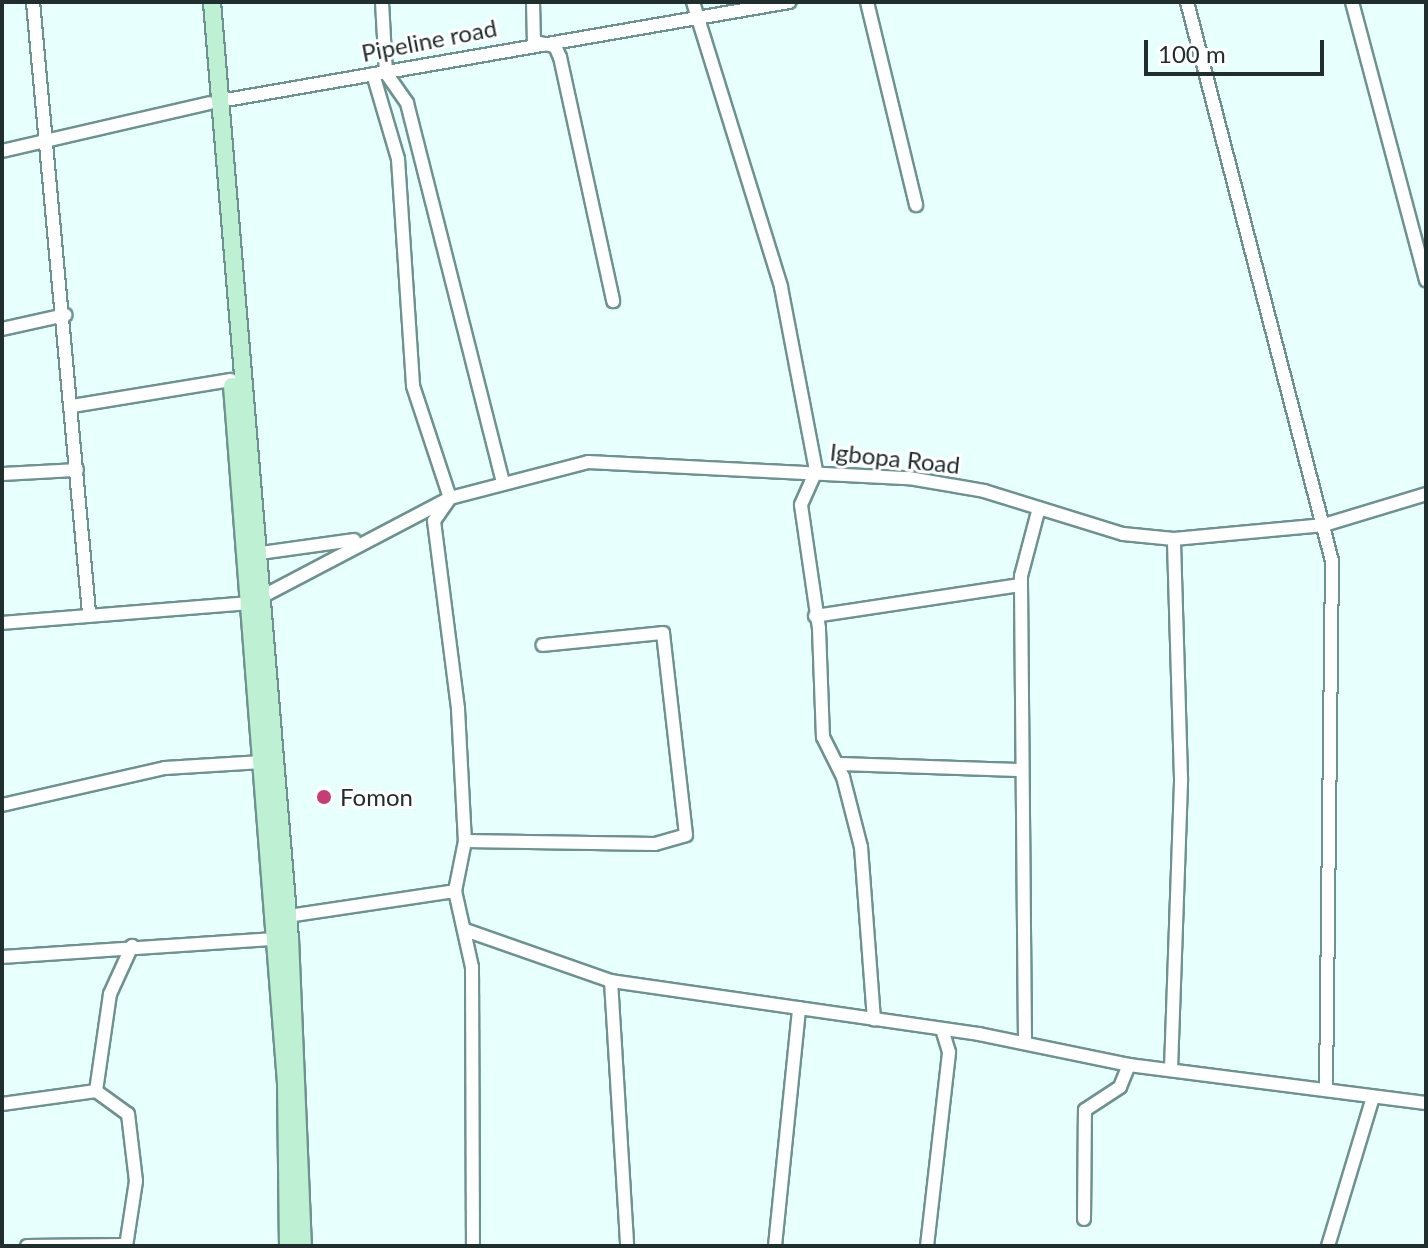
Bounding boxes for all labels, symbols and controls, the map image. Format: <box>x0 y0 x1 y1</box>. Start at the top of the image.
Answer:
street label: Pipeline road <box>359 13 499 67</box>
scale bar <box>1148 24 1328 74</box>
text: 100 m <box>1158 39 1226 68</box>
street label: Igbopa Road <box>829 437 961 479</box>
place label: Fomon <box>340 783 413 811</box>
marker: Fomon <box>315 788 333 806</box>

